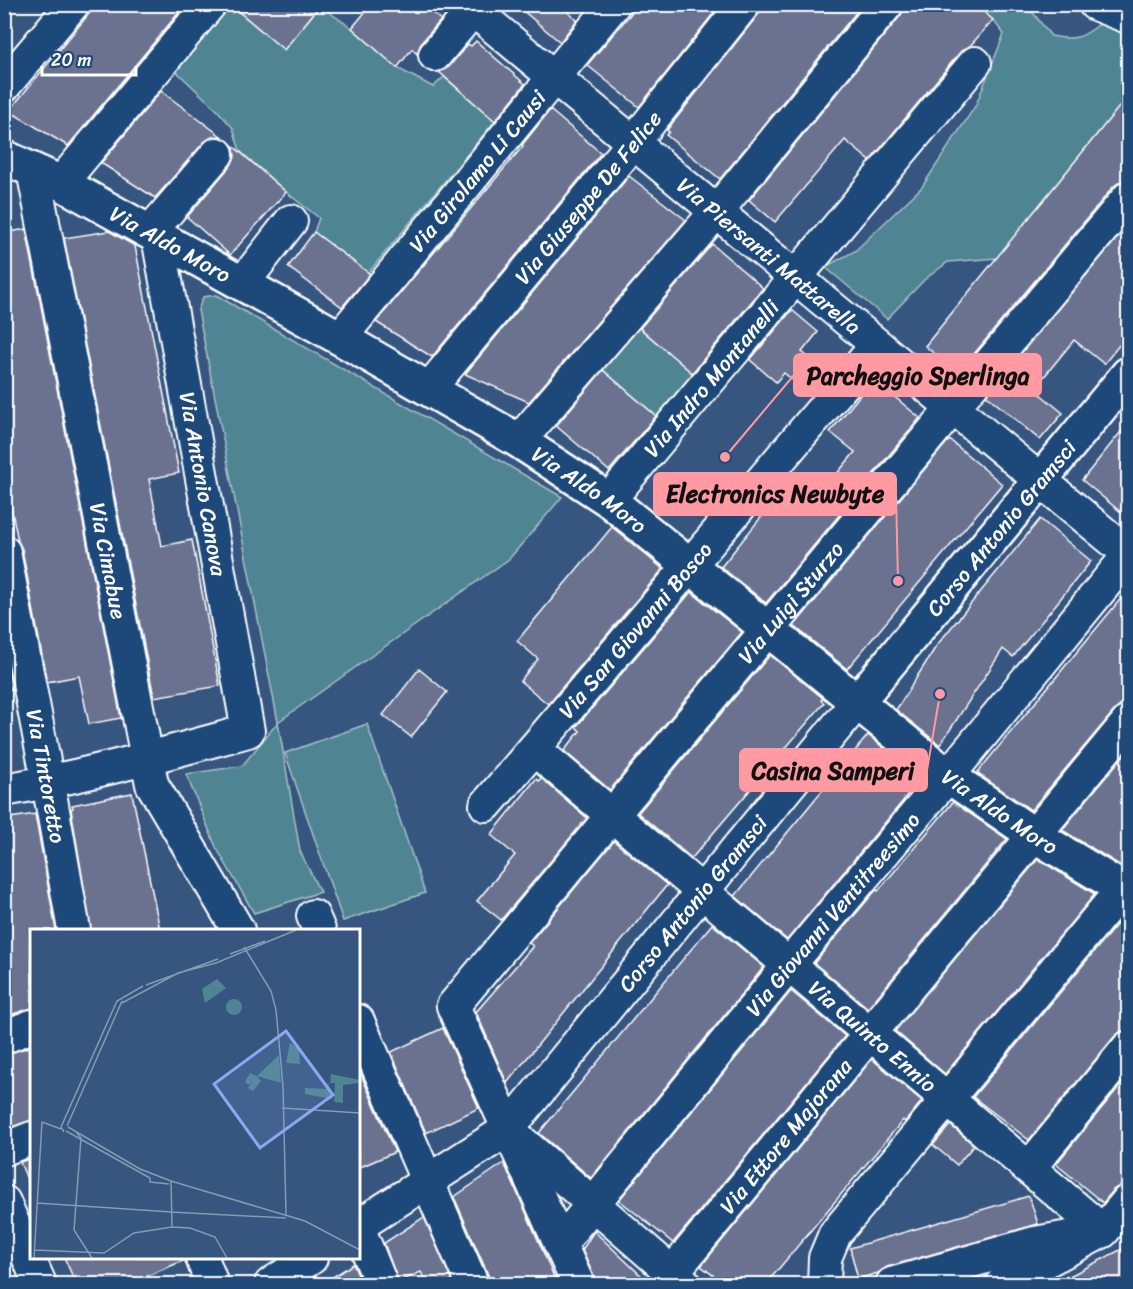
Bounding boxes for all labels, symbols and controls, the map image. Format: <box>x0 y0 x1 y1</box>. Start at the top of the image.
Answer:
scale bar <box>42 39 136 77</box>
text: 20 m <box>51 44 91 76</box>
street label: Via Girolamo Li Causi <box>398 80 557 261</box>
street label: Via Giuseppe De Felice <box>504 101 672 293</box>
street label: Via Piersanti Mattarella <box>668 167 871 344</box>
street label: Via Aldo Moro <box>102 194 239 294</box>
street label: Via Indro Montanelli <box>633 289 790 466</box>
callout: Parcheggio Sperlinga <box>794 354 1041 396</box>
text: Parcheggio Sperlinga <box>806 355 1030 397</box>
street label: Via Antonio Canova <box>168 389 239 580</box>
street label: Corso Antonio Gramsci <box>916 430 1087 625</box>
street label: Via Aldo Moro <box>524 435 656 544</box>
callout: Electronics Newbyte <box>654 473 896 515</box>
text: Electronics Newbyte <box>666 473 885 515</box>
street label: Via Cimabue <box>78 499 139 623</box>
street label: Via San Giovanni Bosco <box>548 532 722 727</box>
street label: Via Luigi Sturzo <box>727 532 854 673</box>
street label: Via Tintoretto <box>15 706 78 846</box>
callout: Casina Samperi <box>740 749 927 791</box>
text: Casina Samperi <box>751 750 916 792</box>
street label: Via Aldo Moro <box>933 758 1066 865</box>
street label: Via Giovanni Ventitreesimo <box>735 802 930 1025</box>
street label: Corso Antonio Gramsci <box>607 805 778 1001</box>
inset map <box>30 929 360 1259</box>
street label: Via Quinto Ennio <box>799 969 946 1103</box>
street label: Via Ettore Majorana <box>709 1048 863 1223</box>

